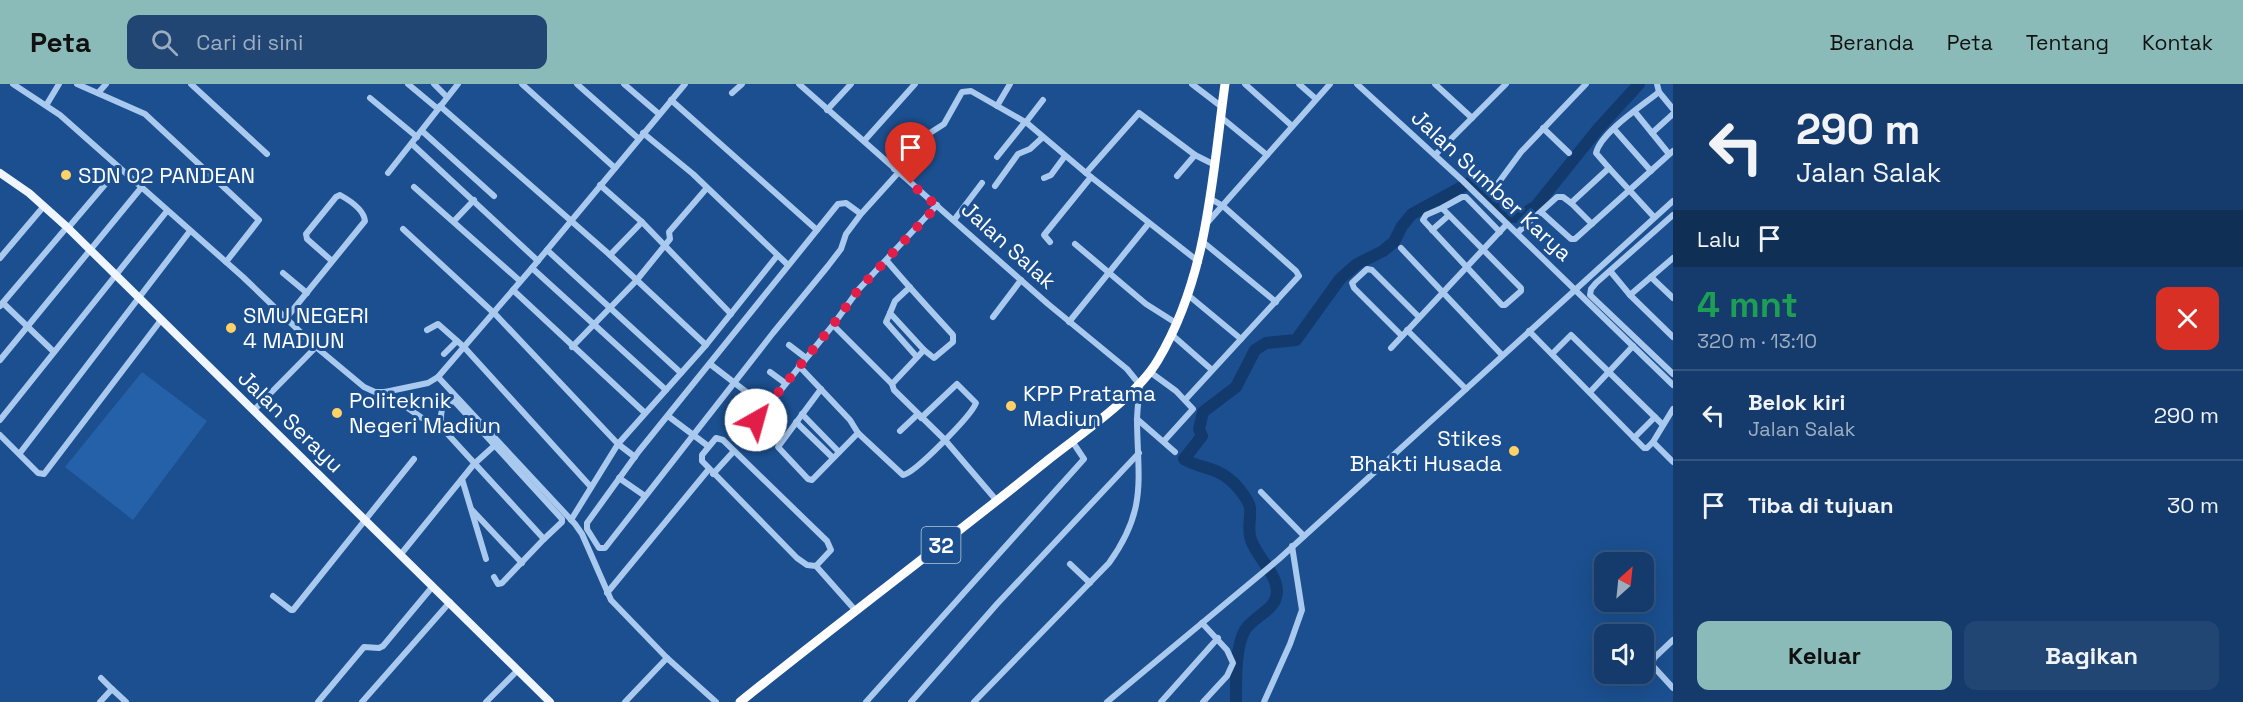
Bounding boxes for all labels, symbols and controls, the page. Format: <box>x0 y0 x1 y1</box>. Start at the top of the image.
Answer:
search box <box>127 15 547 69</box>
text: Peta <box>30 24 91 60</box>
icon: search <box>148 26 181 59</box>
text: Cari di sini <box>196 28 303 56</box>
text: Beranda <box>1829 29 1914 56</box>
text: Peta <box>1947 29 1993 56</box>
text: Tentang <box>2026 29 2109 56</box>
text: Kontak <box>2142 29 2213 56</box>
street label: Jalan Sumber Karya <box>1406 103 1579 267</box>
text: 290 m <box>1796 103 1921 156</box>
icon: left <box>1697 108 1775 186</box>
pin <box>885 122 936 184</box>
icon: arrive <box>894 131 927 164</box>
text: Jalan Salak <box>1796 155 1941 190</box>
place label: SDN 02 PANDEAN <box>78 161 255 189</box>
marker: SDN 02 PANDEAN <box>59 168 73 182</box>
street label: Jalan Salak <box>956 195 1062 295</box>
icon: arrive <box>1753 222 1786 255</box>
text: Lalu <box>1697 225 1741 253</box>
text: 4 mnt <box>1697 282 1798 328</box>
button: close <box>2156 287 2219 350</box>
place label: SMU NEGERI 4 MADIUN <box>243 301 369 354</box>
marker: SMU NEGERI 4 MADIUN <box>224 321 238 335</box>
text: 320 m · 13:10 <box>1697 328 1817 354</box>
street label: Jalan Serayu <box>232 364 350 478</box>
place label: KPP Pratama Madiun <box>1023 379 1156 432</box>
place label: Politeknik Negeri Madiun <box>349 386 501 439</box>
position arrow <box>724 388 788 452</box>
text: Belok kiri <box>1748 388 1845 416</box>
marker: KPP Pratama Madiun <box>1004 399 1018 413</box>
icon: left <box>1697 399 1730 432</box>
text: 290 m <box>2154 401 2219 429</box>
marker: Politeknik Negeri Madiun <box>330 406 344 420</box>
text: Jalan Salak <box>1748 416 1856 442</box>
place label: Stikes Bhakti Husada <box>1350 424 1502 477</box>
marker: Stikes Bhakti Husada <box>1507 444 1521 458</box>
icon: arrive <box>1697 489 1730 522</box>
text: Tiba di tujuan <box>1748 491 1894 519</box>
text: 30 m <box>2167 491 2219 519</box>
road number: 32 <box>922 527 960 563</box>
north arrow <box>1594 552 1654 612</box>
map controls <box>1594 552 1654 684</box>
button: Keluar <box>1697 621 1952 690</box>
button: Bagikan <box>1964 621 2219 690</box>
button: sound <box>1594 624 1654 684</box>

